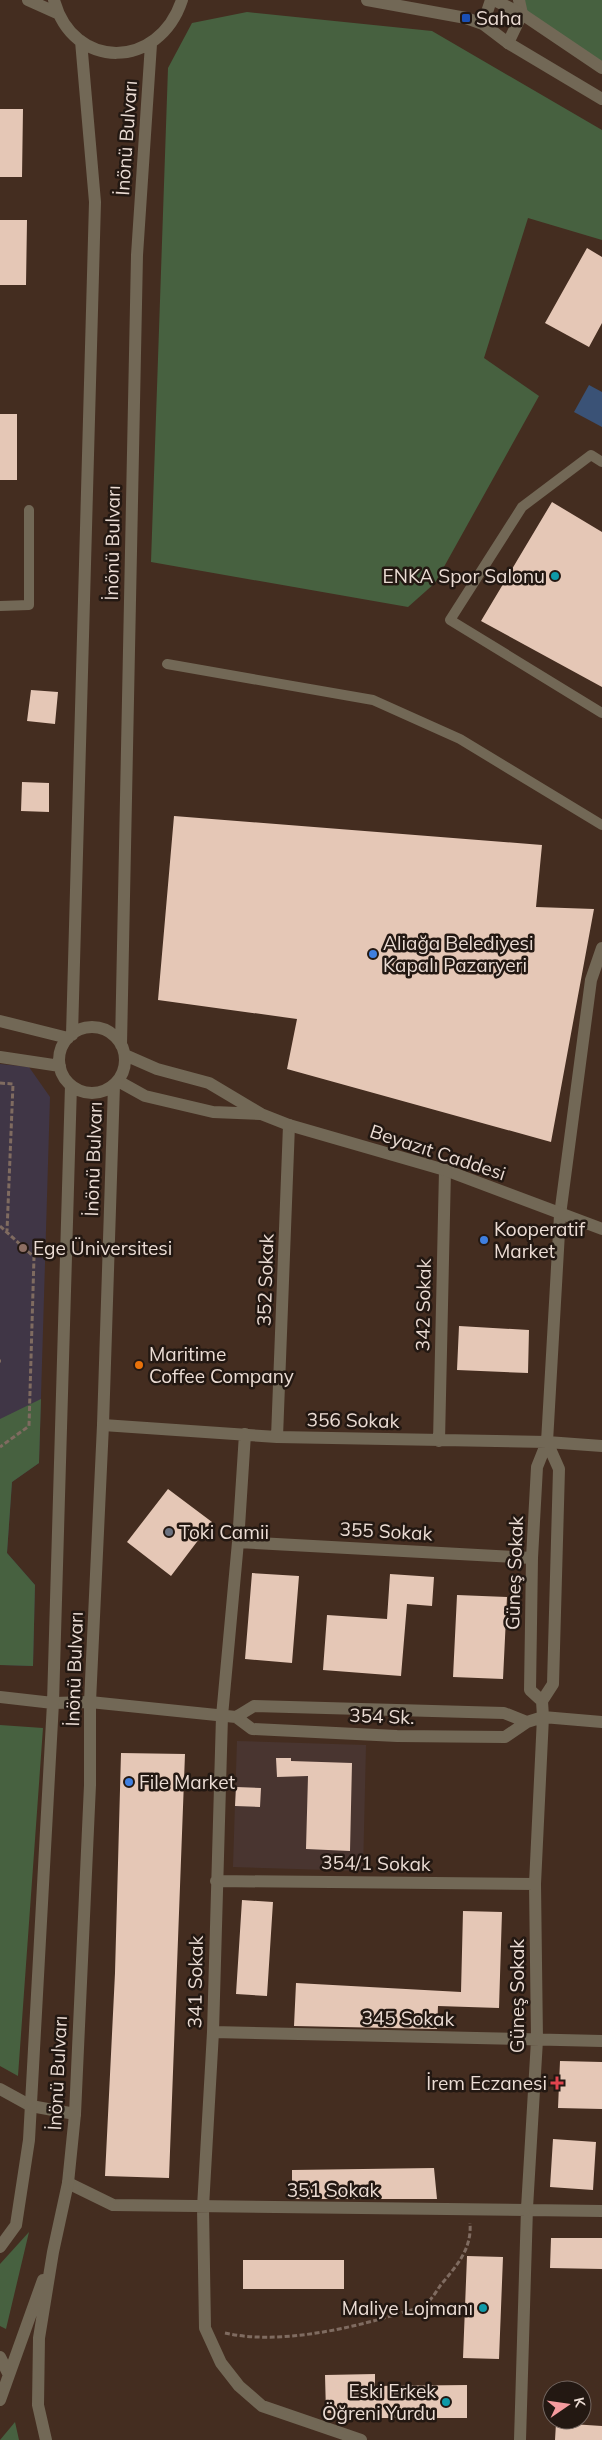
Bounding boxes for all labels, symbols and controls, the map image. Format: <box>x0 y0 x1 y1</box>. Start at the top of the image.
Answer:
place label: Saha <box>476 6 522 30</box>
marker: Saha <box>460 12 472 24</box>
street label: İnönü Bulvarı <box>110 80 142 196</box>
street label: İnönü Bulvarı <box>99 485 125 601</box>
place label: ENKA Spor Salonu <box>383 564 545 588</box>
marker: ENKA Spor Salonu <box>549 570 561 582</box>
place label: Aliağa Belediyesi Kapalı Pazaryeri <box>383 931 534 977</box>
marker: Aliağa Belediyesi Kapalı Pazaryeri <box>367 948 379 960</box>
street label: İnönü Bulvarı <box>79 1101 107 1217</box>
street label: Beyazıt Caddesi <box>367 1119 509 1185</box>
place label: Kooperatif Market <box>494 1217 586 1263</box>
street label: 352 Sokak <box>251 1233 279 1327</box>
marker: Kooperatif Market <box>478 1234 490 1246</box>
place label: Ege Üniversitesi <box>33 1236 172 1260</box>
marker: Ege Üniversitesi <box>17 1242 29 1254</box>
street label: 342 Sokak <box>410 1258 436 1352</box>
place label: Maritime Coffee Company <box>149 1342 294 1388</box>
marker: Maritime Coffee Company <box>133 1359 145 1371</box>
street label: 356 Sokak <box>306 1407 400 1433</box>
street label: Güneş Sokak <box>500 1515 528 1631</box>
street label: 355 Sokak <box>339 1517 433 1545</box>
place label: Toki Camii <box>179 1520 269 1544</box>
marker: Toki Camii <box>163 1526 175 1538</box>
street label: İnönü Bulvarı <box>60 1611 88 1727</box>
street label: 354 Sk. <box>349 1703 415 1729</box>
place label: File Market <box>139 1770 235 1794</box>
marker: File Market <box>123 1776 135 1788</box>
street label: 354/1 Sokak <box>321 1850 431 1876</box>
street label: 341 Sokak <box>182 1935 208 2029</box>
street label: Güneş Sokak <box>505 1939 529 2053</box>
street label: 345 Sokak <box>361 2005 455 2031</box>
street label: İnönü Bulvarı <box>42 2015 72 2131</box>
place label: İrem Eczanesi <box>426 2071 547 2095</box>
marker: İrem Eczanesi <box>551 2077 563 2089</box>
street label: 351 Sokak <box>287 2178 380 2202</box>
place label: Maliye Lojmanı <box>342 2296 473 2320</box>
marker: Maliye Lojmanı <box>477 2302 489 2314</box>
place label: Eski Erkek Öğreni Yurdu <box>322 2379 436 2425</box>
north arrow <box>542 2380 592 2430</box>
marker: Eski Erkek Öğreni Yurdu <box>440 2396 452 2408</box>
text: K <box>570 2396 590 2409</box>

